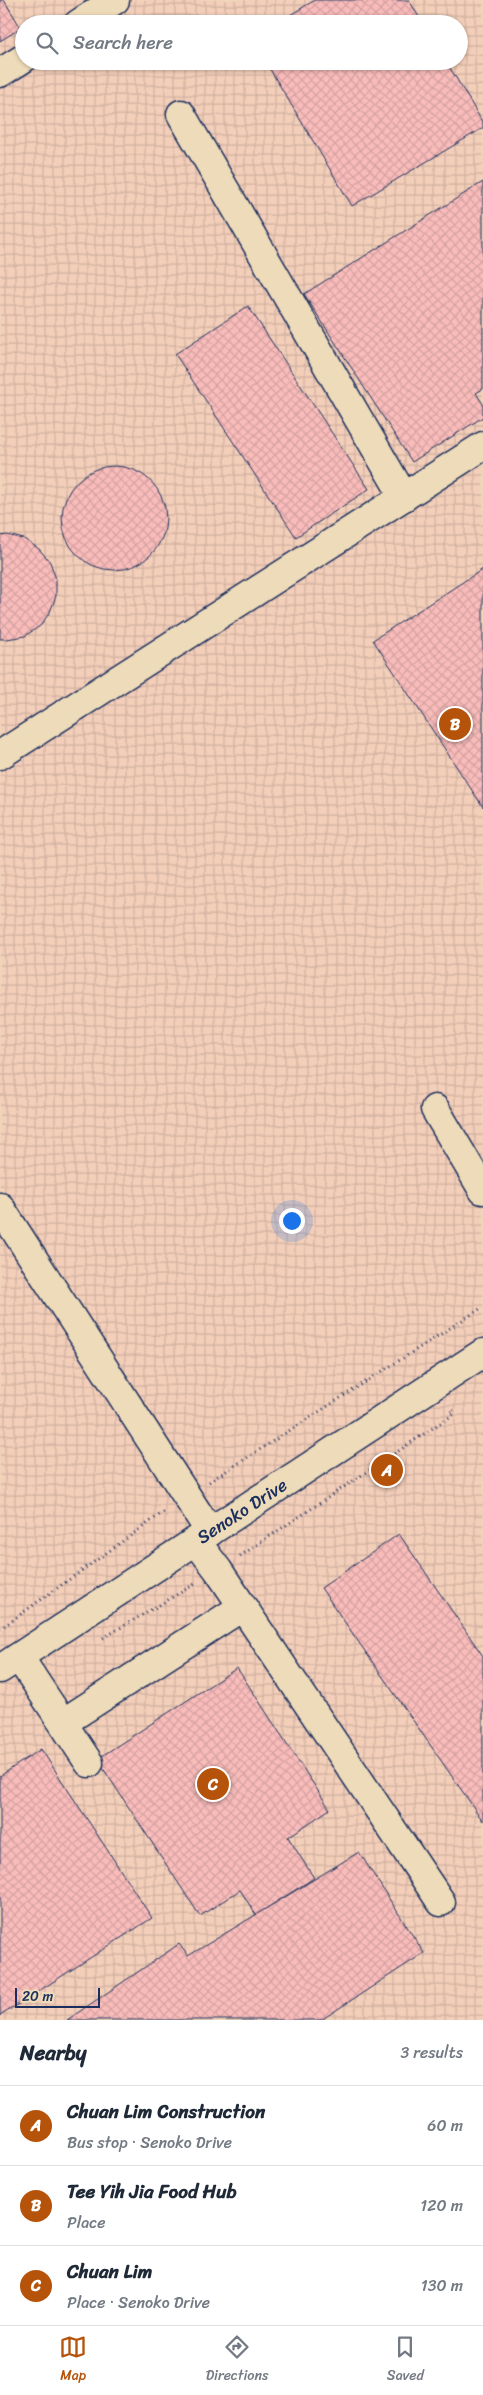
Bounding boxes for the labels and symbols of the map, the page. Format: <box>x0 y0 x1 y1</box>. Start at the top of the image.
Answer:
pin: B <box>439 705 471 743</box>
your location <box>279 1208 305 1234</box>
pin: A <box>371 1451 403 1489</box>
street label: Senoko Drive <box>190 1469 294 1553</box>
pin: C <box>197 1765 229 1803</box>
scale bar <box>15 1985 100 2008</box>

